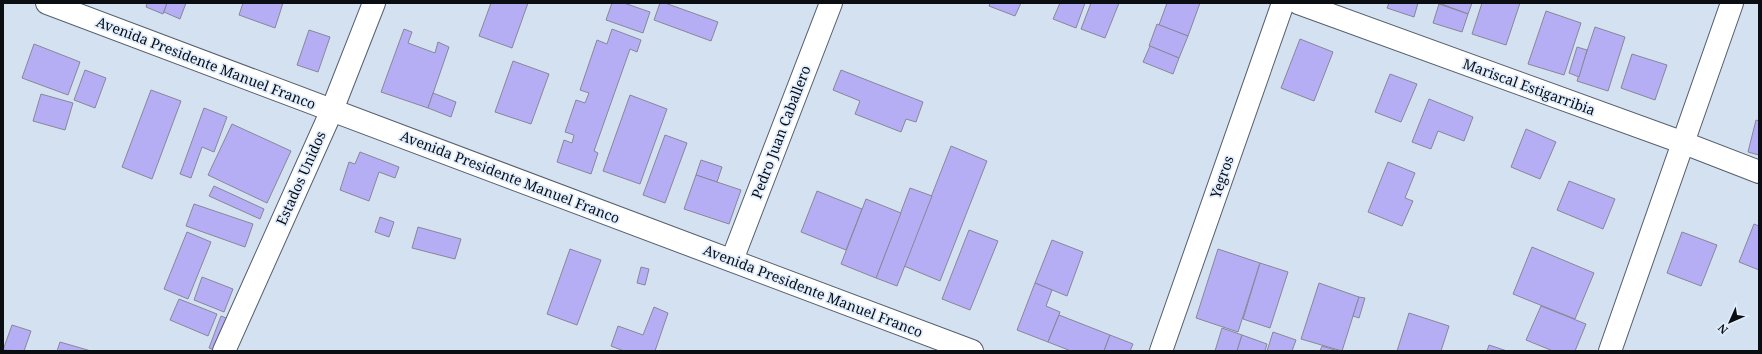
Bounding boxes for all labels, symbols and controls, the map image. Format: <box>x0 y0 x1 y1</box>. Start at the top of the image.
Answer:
street label: Avenida Presidente Manuel Franco <box>94 12 319 113</box>
street label: Mariscal Estigarribia <box>1460 54 1598 119</box>
street label: Pedro Juan Caballero <box>746 63 815 201</box>
street label: Avenida Presidente Manuel Franco <box>398 126 623 227</box>
street label: Estados Unidos <box>271 128 330 228</box>
street label: Yegros <box>1205 153 1238 202</box>
street label: Avenida Presidente Manuel Franco <box>701 240 926 341</box>
north arrow <box>1710 302 1750 342</box>
text: N <box>1714 321 1731 338</box>

